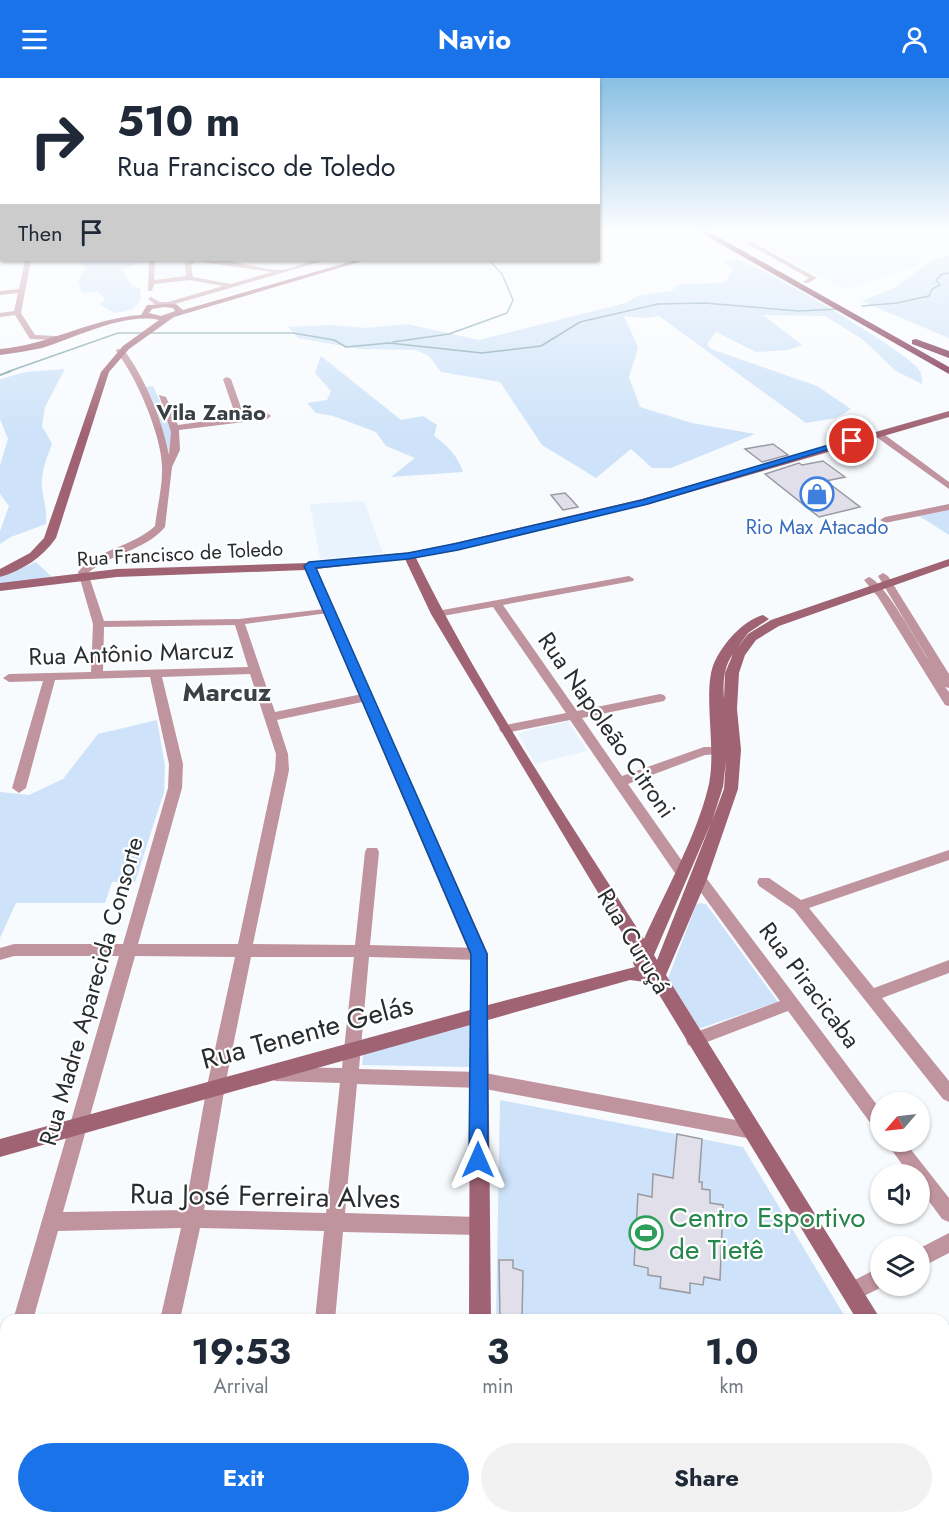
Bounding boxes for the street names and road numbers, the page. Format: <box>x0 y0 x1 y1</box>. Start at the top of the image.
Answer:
street label: Rua Francisco de Toledo <box>76 534 284 574</box>
street label: Rua Napoleão Citroni <box>530 625 684 825</box>
street label: Rua Antônio Marcuz <box>28 632 234 674</box>
street label: Rua Madre Aparecida Consorte <box>30 833 152 1149</box>
street label: Rua Curuçá <box>589 882 679 1000</box>
street label: Rua Piracicaba <box>751 915 869 1055</box>
street label: Rua Tenente Gelás <box>197 984 417 1080</box>
street label: Rua José Ferreira Alves <box>129 1173 401 1219</box>

